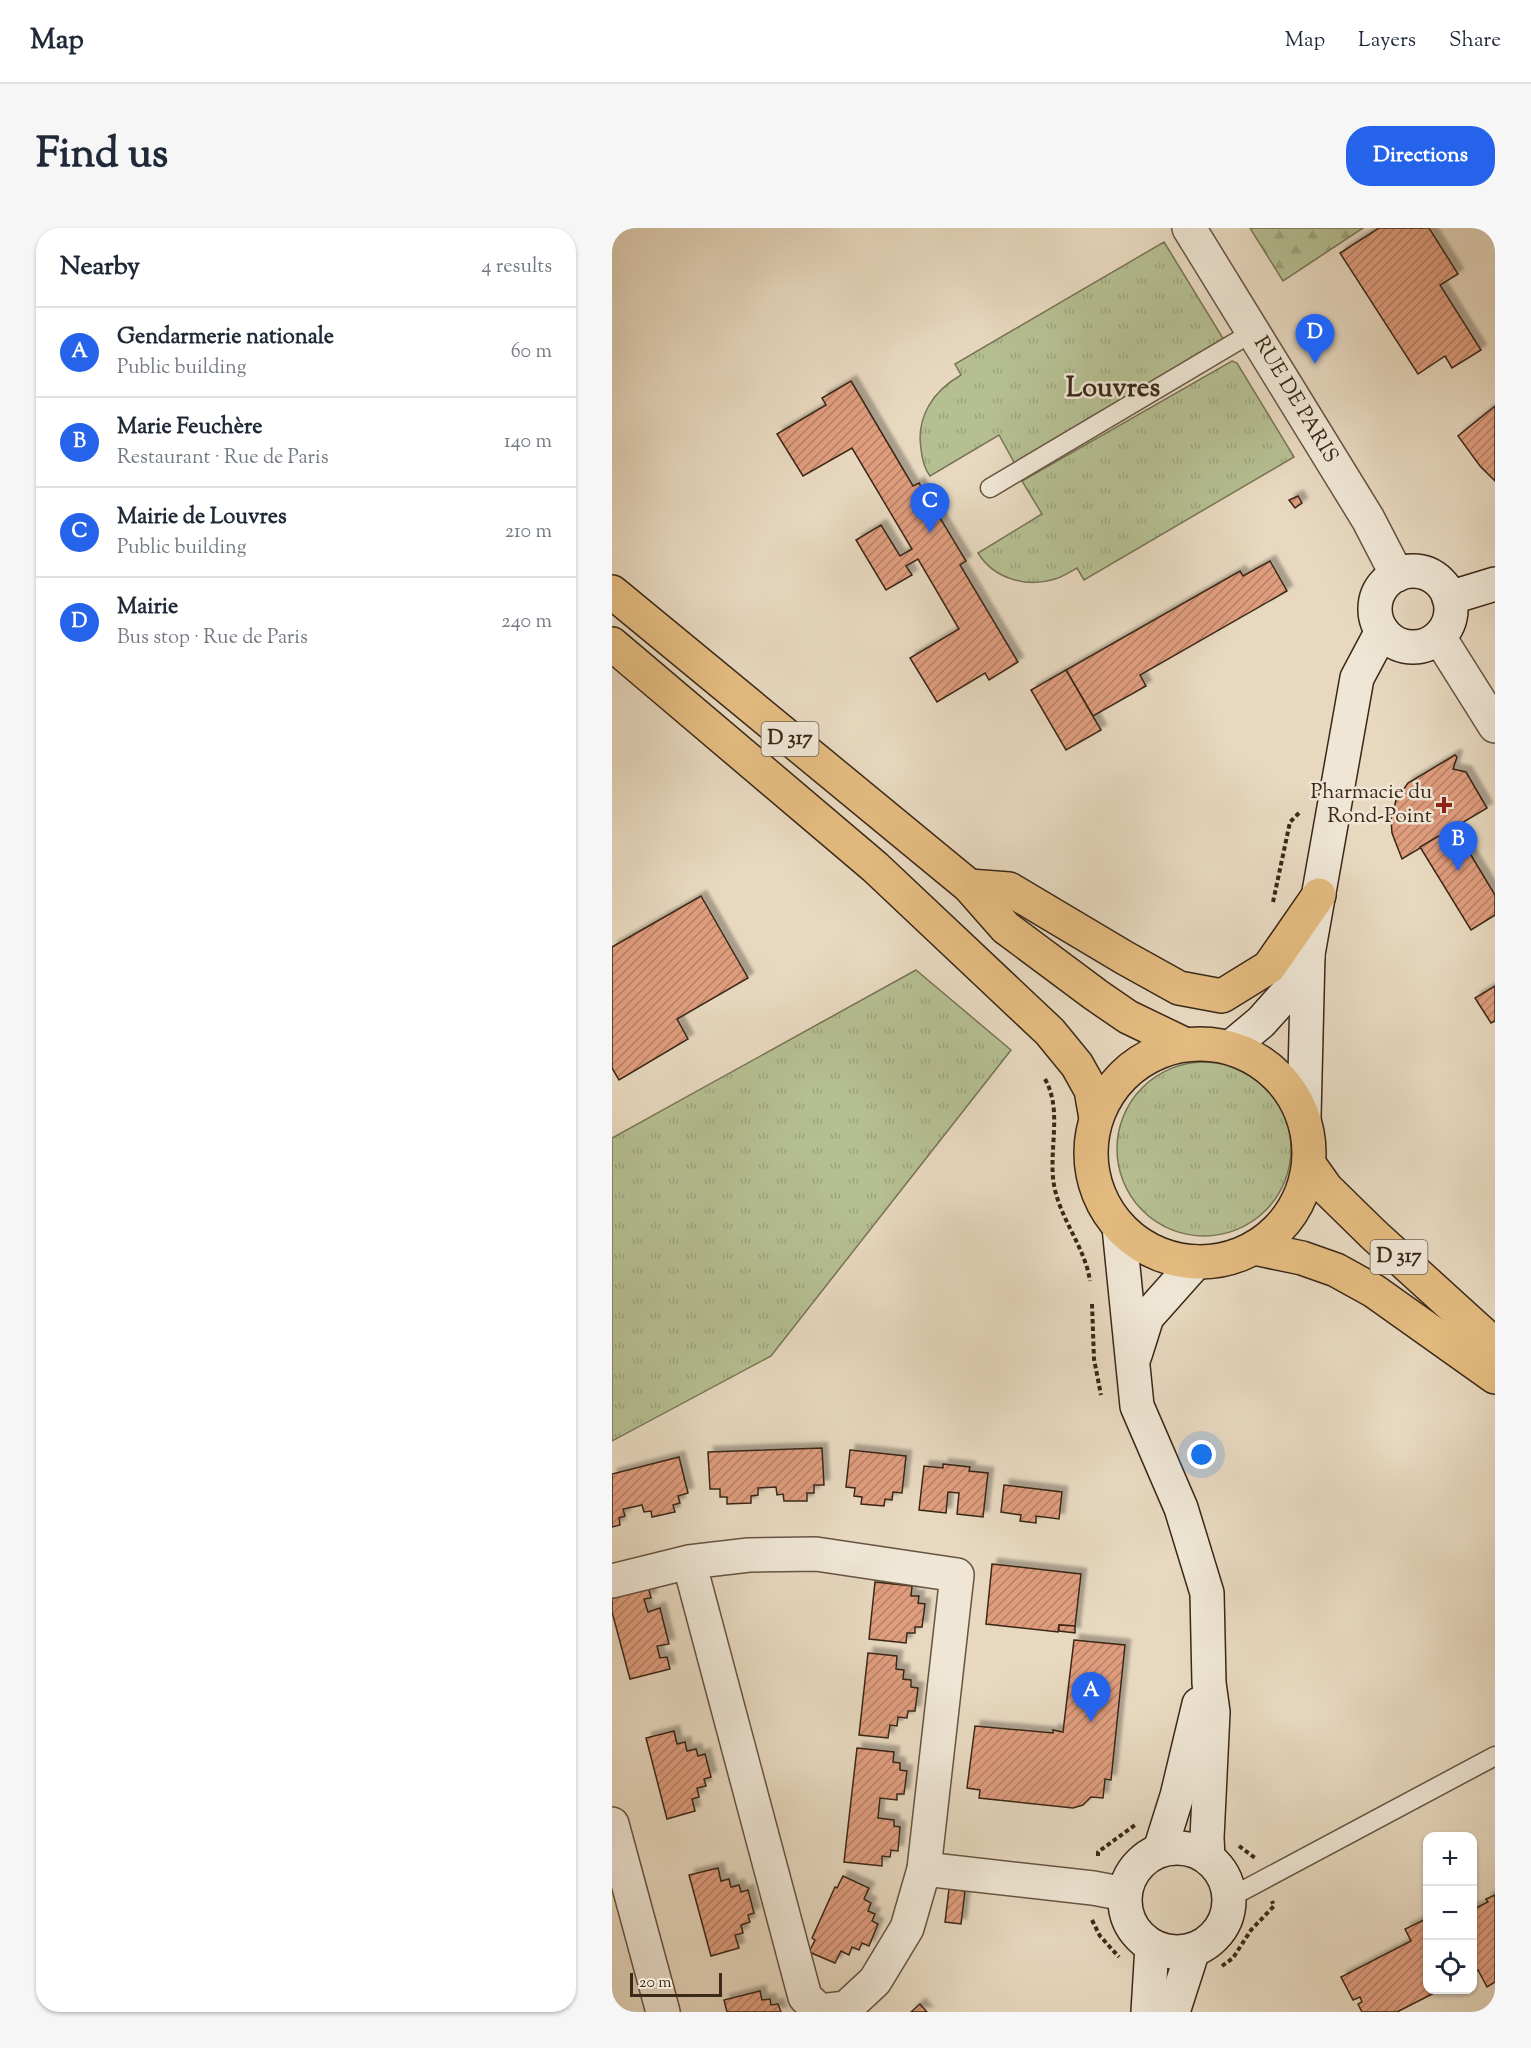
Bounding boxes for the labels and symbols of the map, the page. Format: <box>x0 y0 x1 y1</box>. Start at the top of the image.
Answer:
pin: D <box>1296 314 1334 364</box>
street label: RUE DE PARIS <box>1247 332 1343 468</box>
district label: Louvres <box>1066 370 1160 409</box>
pin: C <box>910 484 950 533</box>
road number: D 317 <box>762 722 819 756</box>
place label: Pharmacie du Rond-Point <box>1310 778 1432 832</box>
marker: Pharmacie du Rond-Point <box>1437 798 1451 812</box>
pin: B <box>1438 822 1478 871</box>
road number: D 317 <box>1370 1240 1428 1274</box>
your location <box>1187 1440 1216 1469</box>
pin: A <box>1072 1672 1110 1722</box>
scale bar <box>630 1970 722 1998</box>

